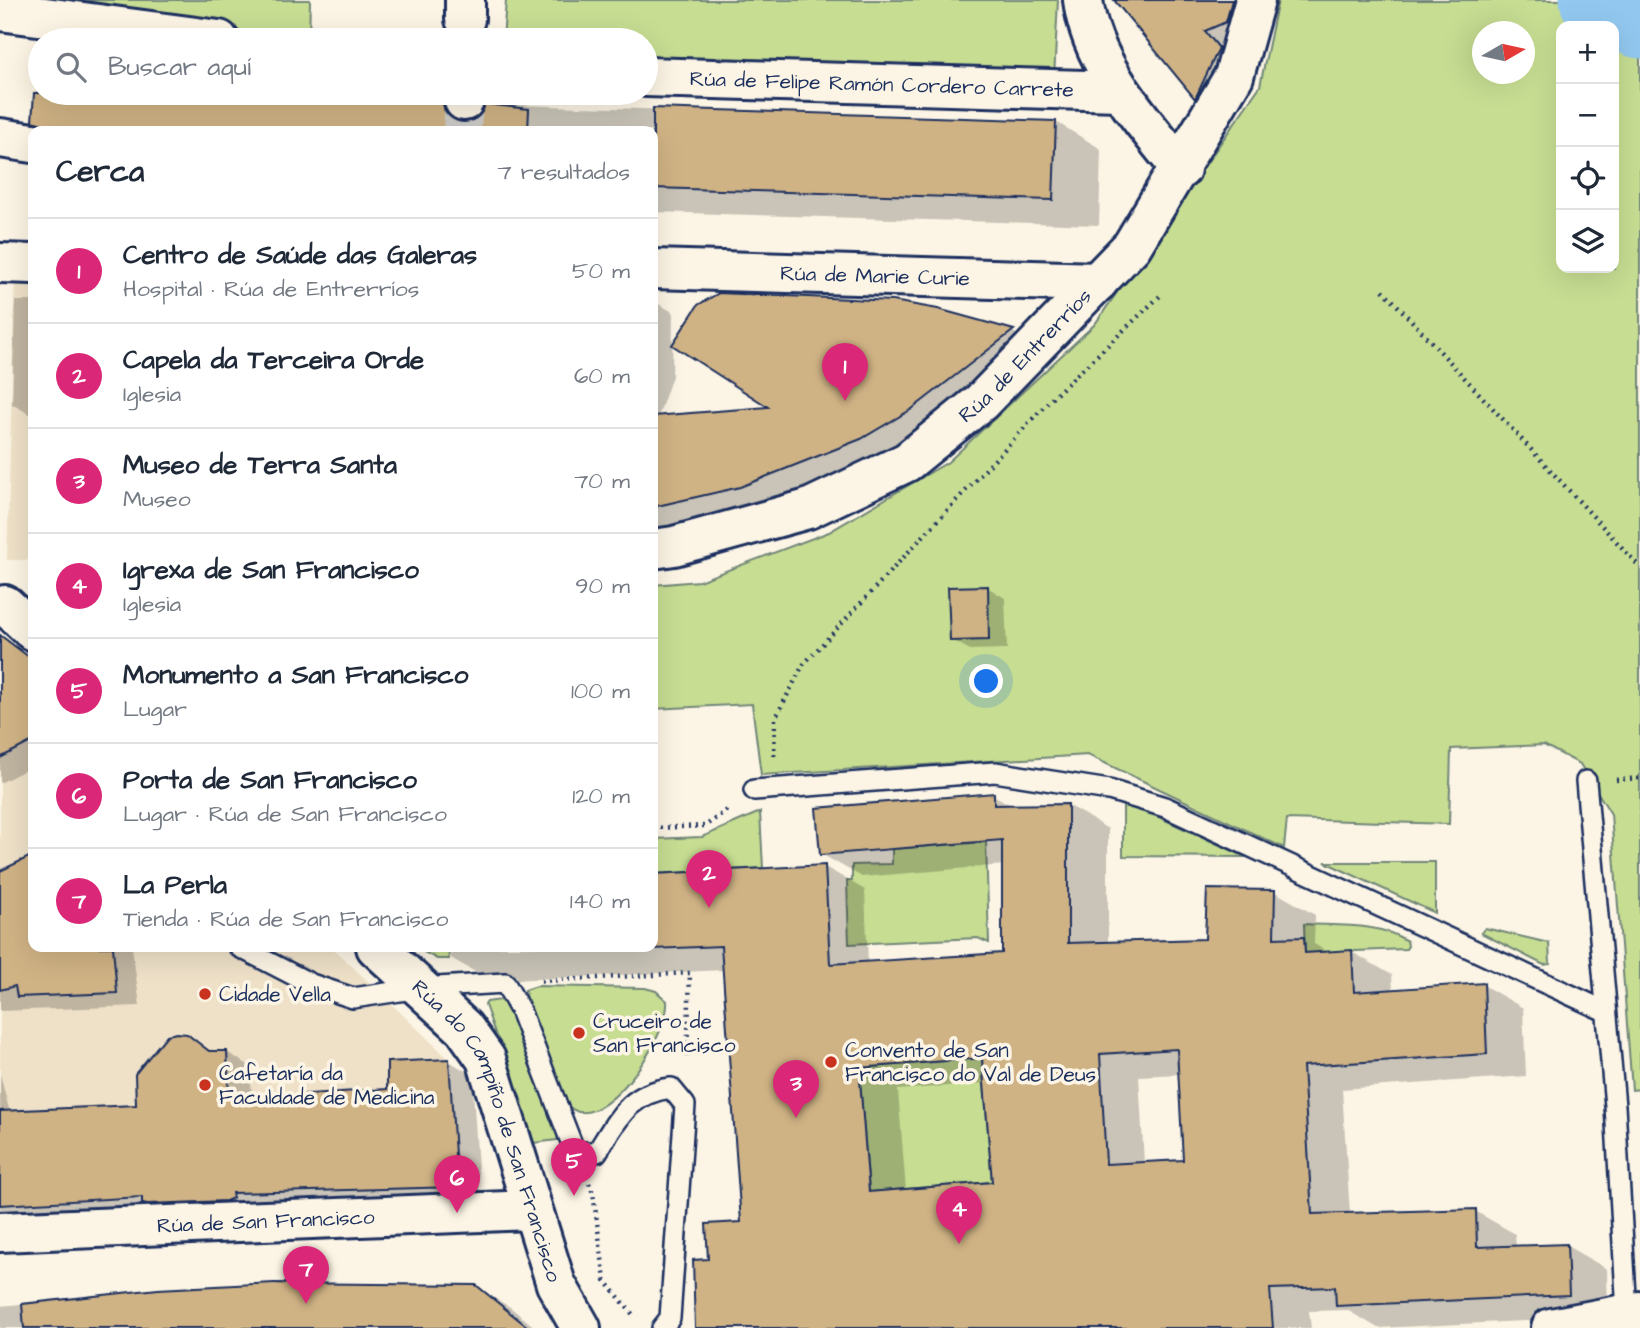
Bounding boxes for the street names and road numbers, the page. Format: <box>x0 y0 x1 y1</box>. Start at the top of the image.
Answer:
street label: Rúa de Felipe Ramón Cordero Carrete <box>689 64 1074 104</box>
street label: Rúa de Marie Curie <box>780 258 970 293</box>
street label: Rúa de Entrerríos <box>952 282 1098 429</box>
street label: Rúa do Campiño de San Francisco <box>406 973 569 1286</box>
street label: Rúa de San Francisco <box>156 1202 375 1240</box>

